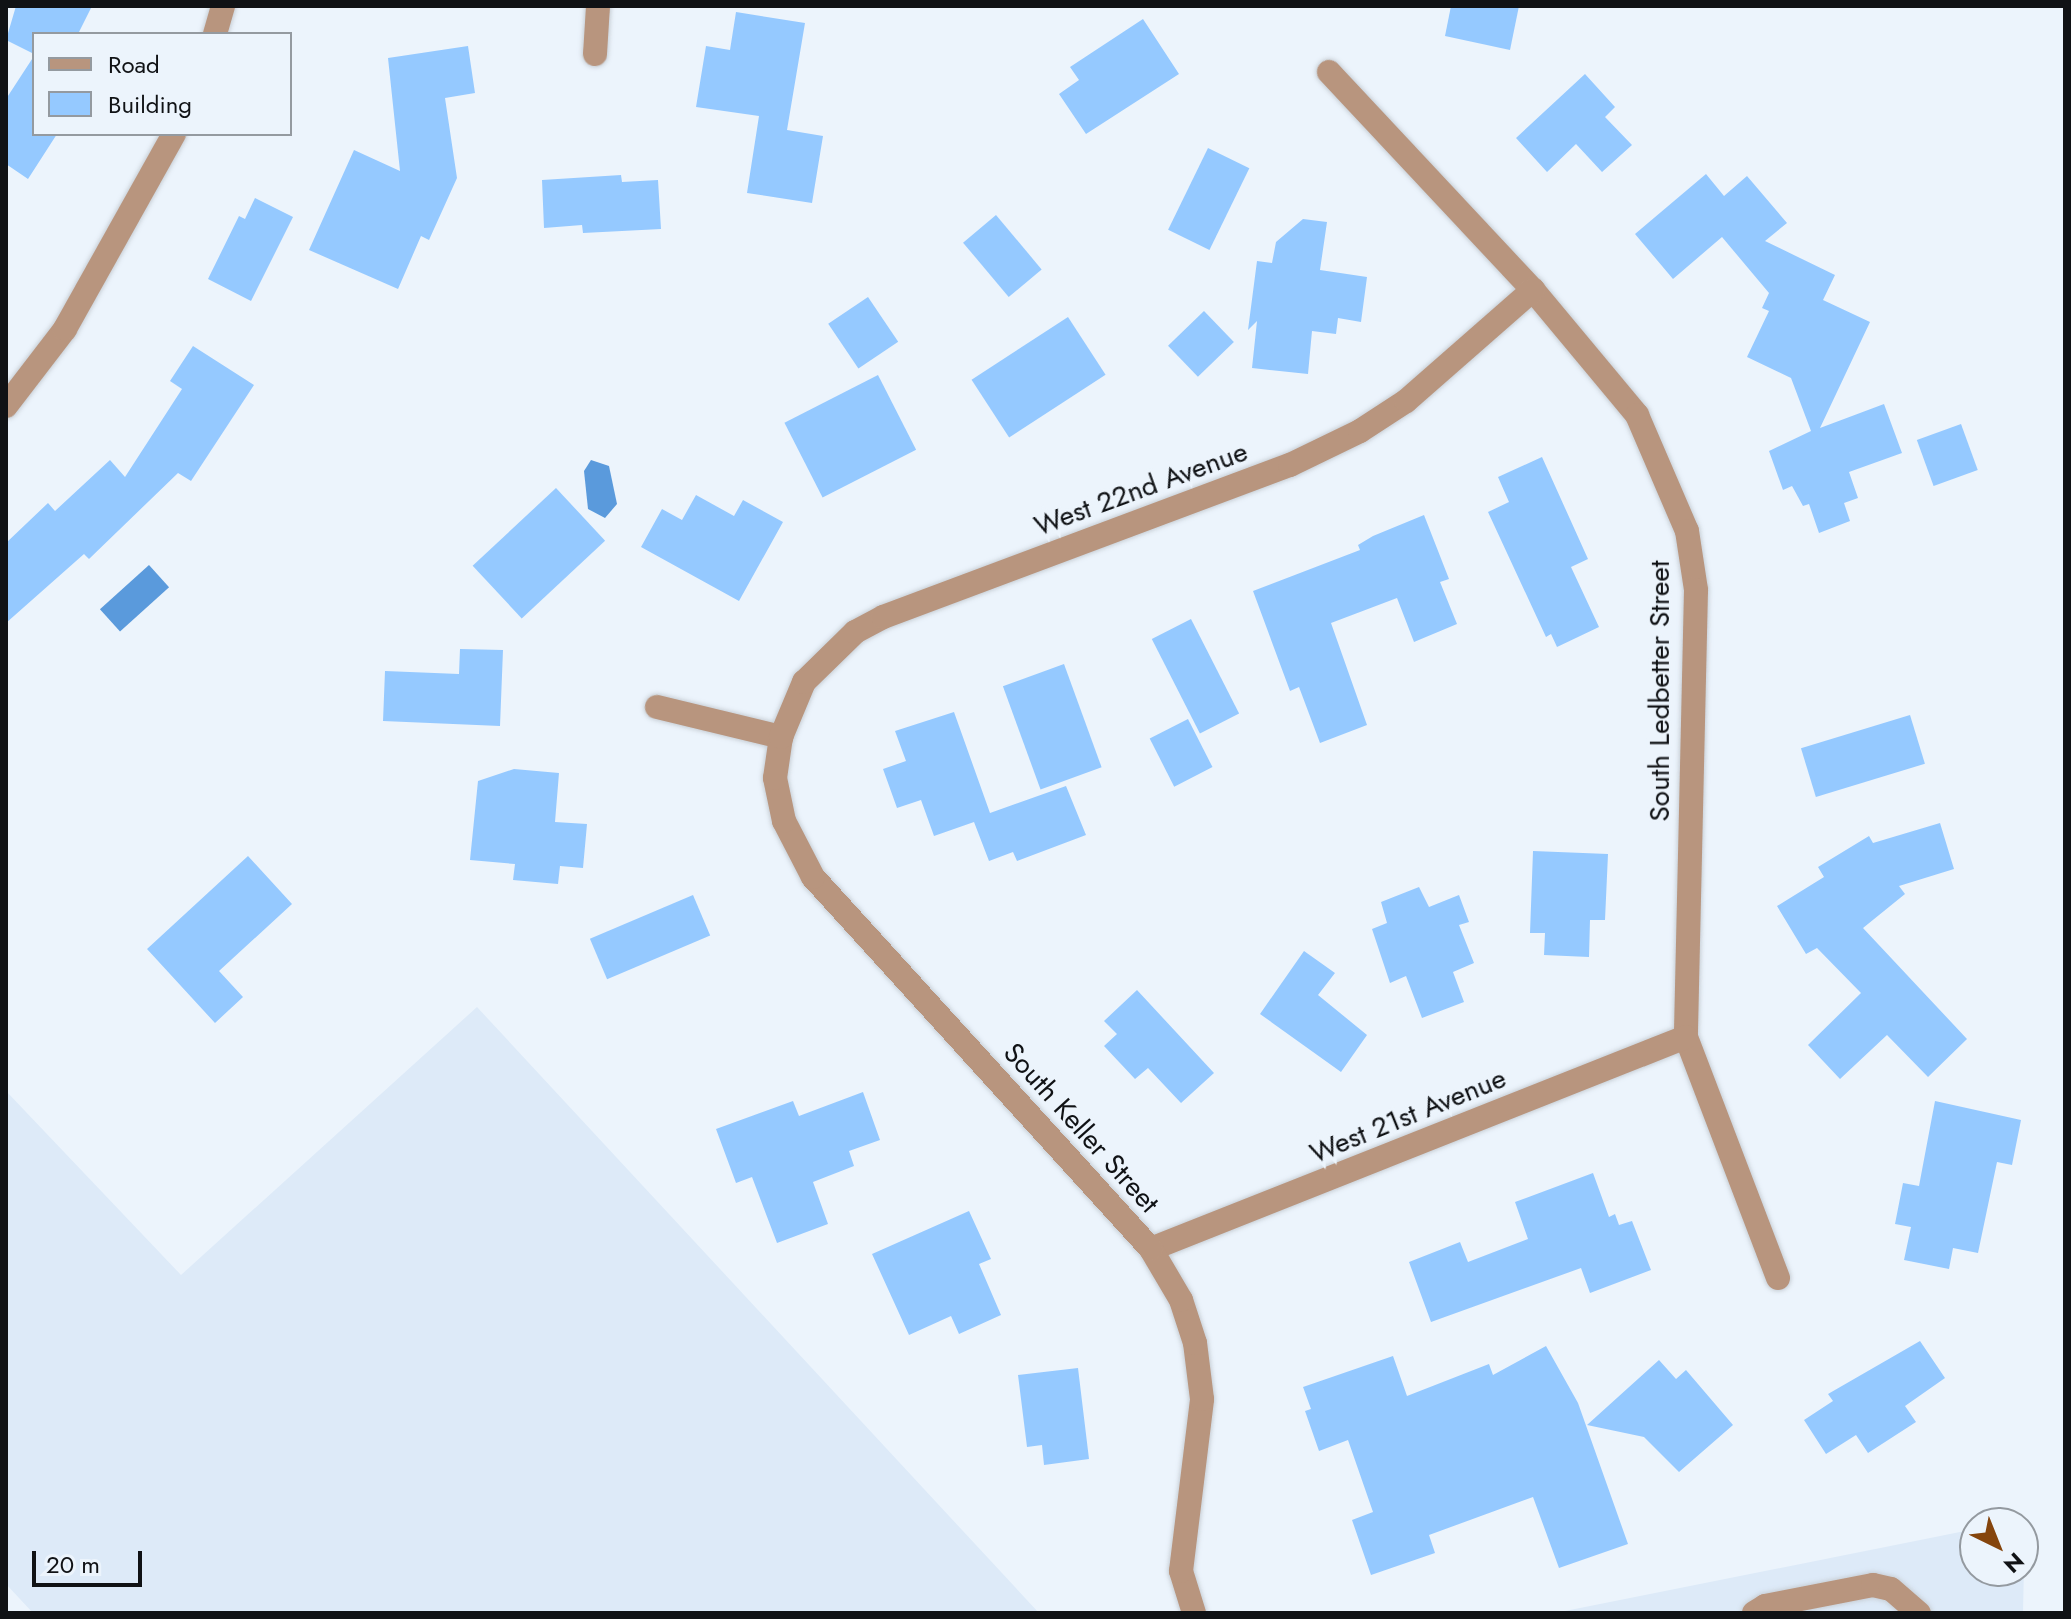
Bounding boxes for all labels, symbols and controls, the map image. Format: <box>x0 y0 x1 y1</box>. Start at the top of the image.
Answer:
legend <box>32 32 292 136</box>
text: Road <box>108 47 160 82</box>
text: Building <box>108 87 192 122</box>
street label: West 22nd Avenue <box>1030 435 1252 543</box>
street label: South Ledbetter Street <box>1643 560 1677 822</box>
street label: South Keller Street <box>996 1036 1166 1220</box>
street label: West 21st Avenue <box>1305 1061 1511 1171</box>
north arrow <box>1959 1507 2039 1587</box>
scale bar <box>36 1535 146 1585</box>
text: N <box>1997 1545 2031 1581</box>
text: 20 m <box>46 1547 100 1582</box>

